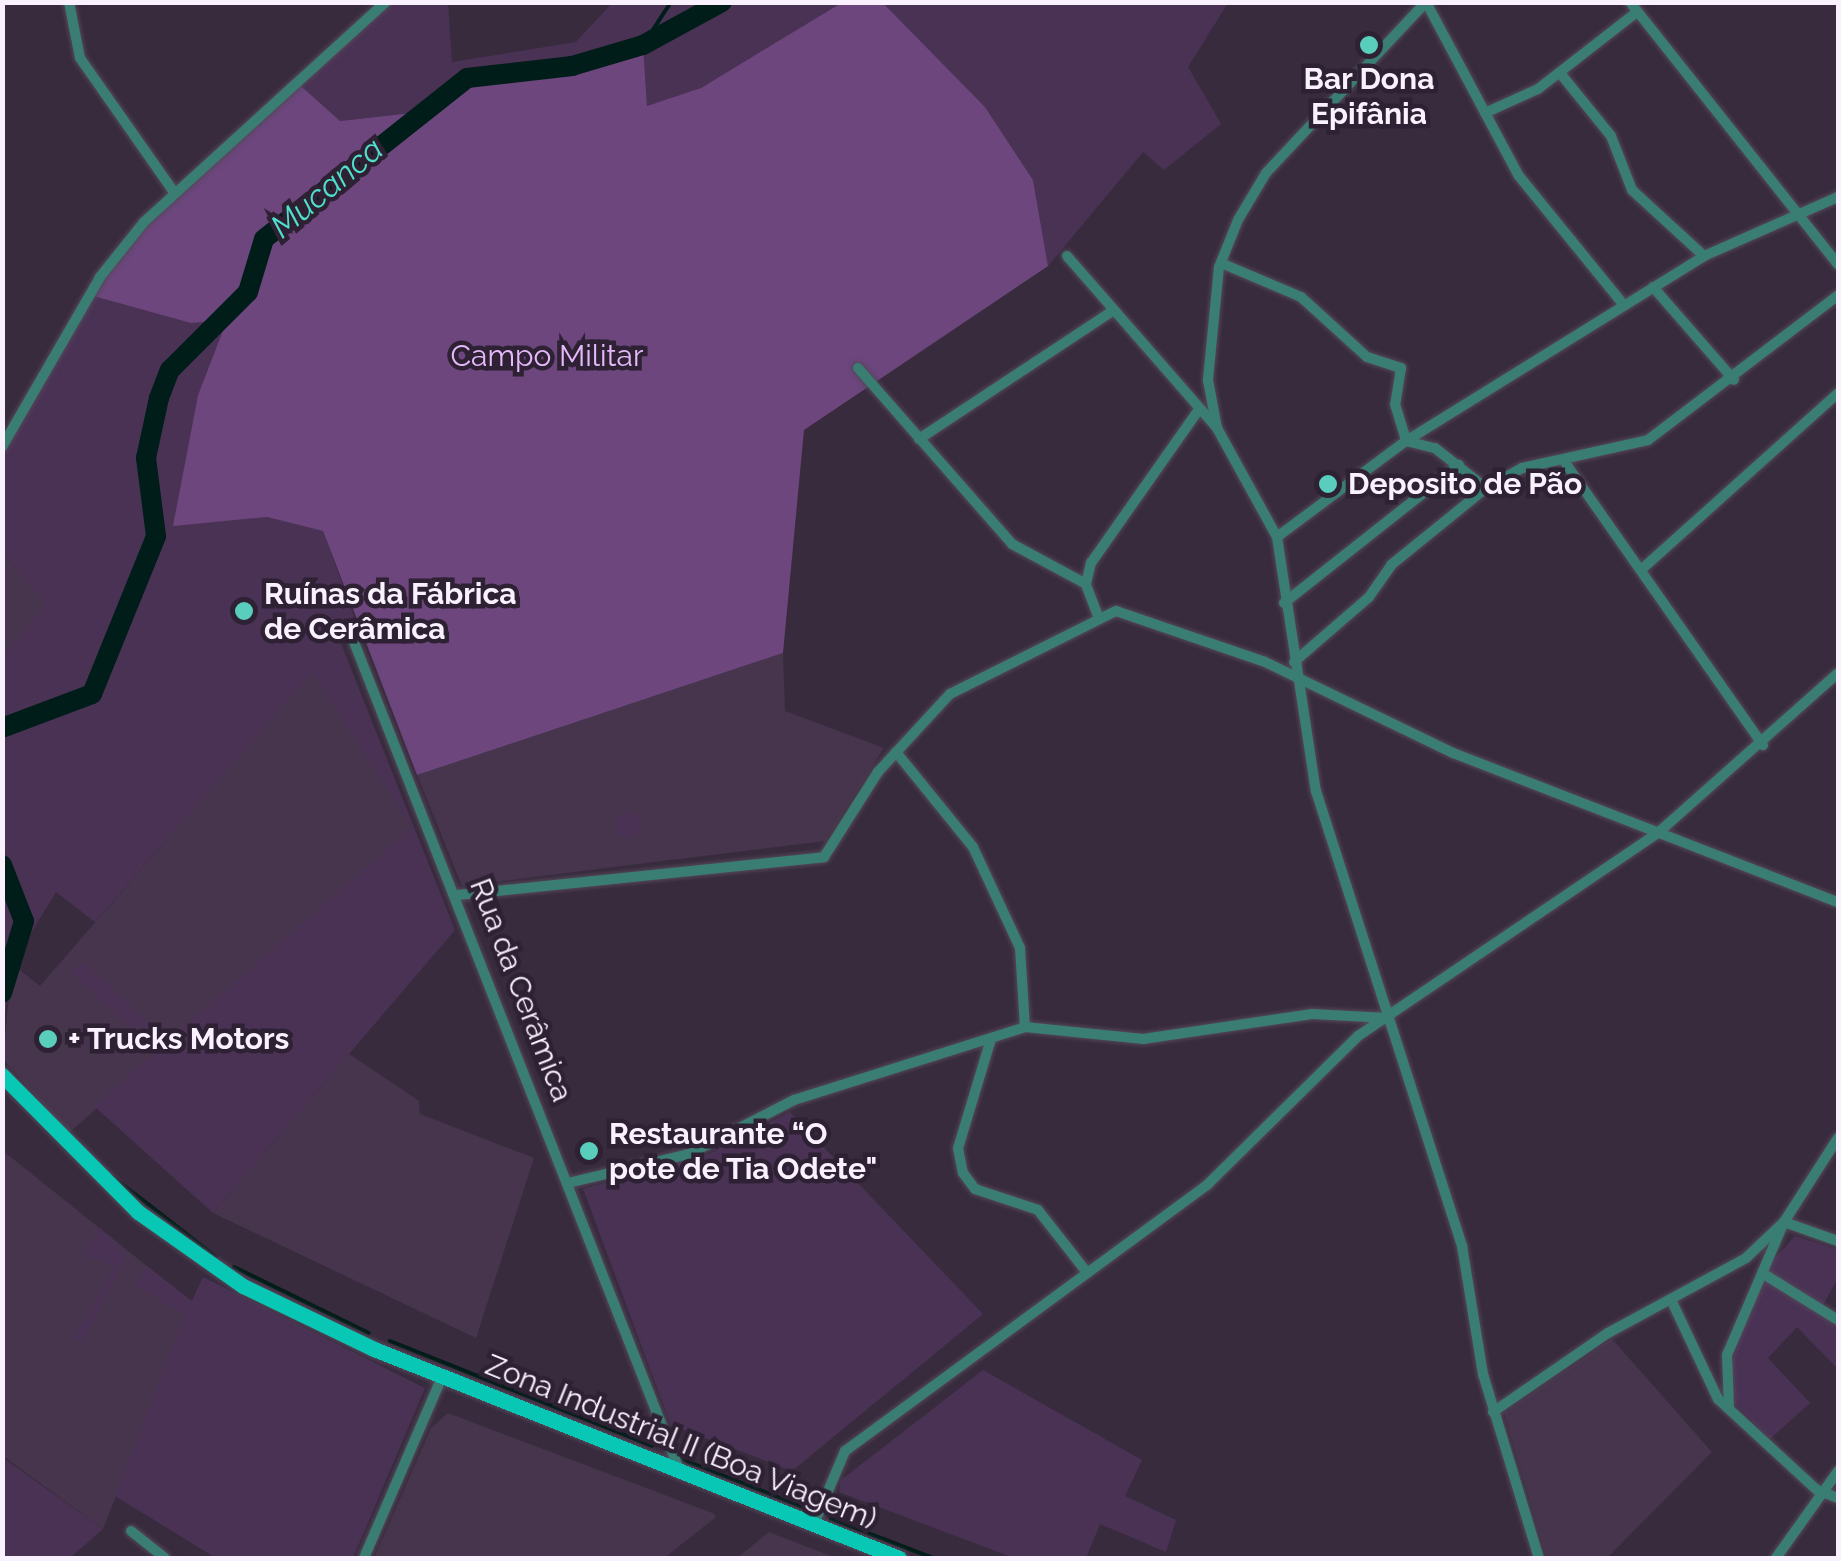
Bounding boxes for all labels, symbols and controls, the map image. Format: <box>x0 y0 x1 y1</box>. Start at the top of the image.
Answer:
marker: Bar Dona Epifânia <box>1358 34 1380 56</box>
place label: Bar Dona Epifânia <box>1303 61 1435 132</box>
water label: Mucanca <box>263 130 391 246</box>
park label: Campo Militar <box>451 338 643 374</box>
place label: Deposito de Pão <box>1348 466 1582 502</box>
marker: Deposito de Pão <box>1317 473 1339 495</box>
place label: Ruínas da Fábrica de Cerâmica <box>264 576 517 646</box>
marker: Ruínas da Fábrica de Cerâmica <box>233 600 255 622</box>
street label: Rua da Cerâmica <box>462 873 580 1107</box>
place label: + Trucks Motors <box>68 1021 290 1057</box>
marker: + Trucks Motors <box>37 1028 59 1050</box>
place label: Restaurante “O pote de Tia Odete" <box>609 1116 878 1186</box>
marker: Restaurante “O pote de Tia Odete" <box>578 1140 600 1162</box>
street label: Zona Industrial II (Boa Viagem) <box>479 1347 883 1537</box>

